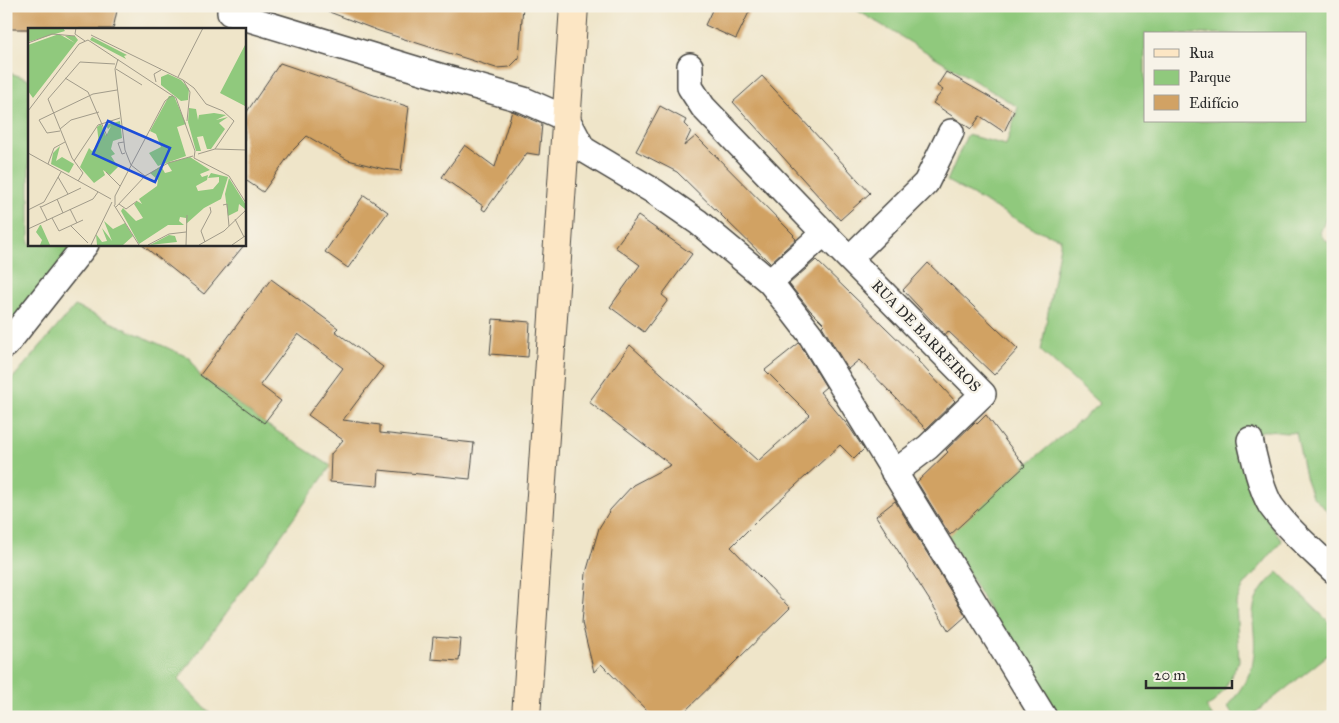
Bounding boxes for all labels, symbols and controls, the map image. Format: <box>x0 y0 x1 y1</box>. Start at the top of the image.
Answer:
inset map <box>28 28 245 245</box>
legend <box>1144 32 1306 122</box>
text: Rua <box>1189 44 1214 62</box>
text: Parque <box>1189 68 1231 87</box>
text: Edifício <box>1189 94 1239 112</box>
street label: RUA DE BARREIROS <box>868 276 984 396</box>
scale bar <box>1146 658 1233 690</box>
text: 20 m <box>1154 666 1186 684</box>

